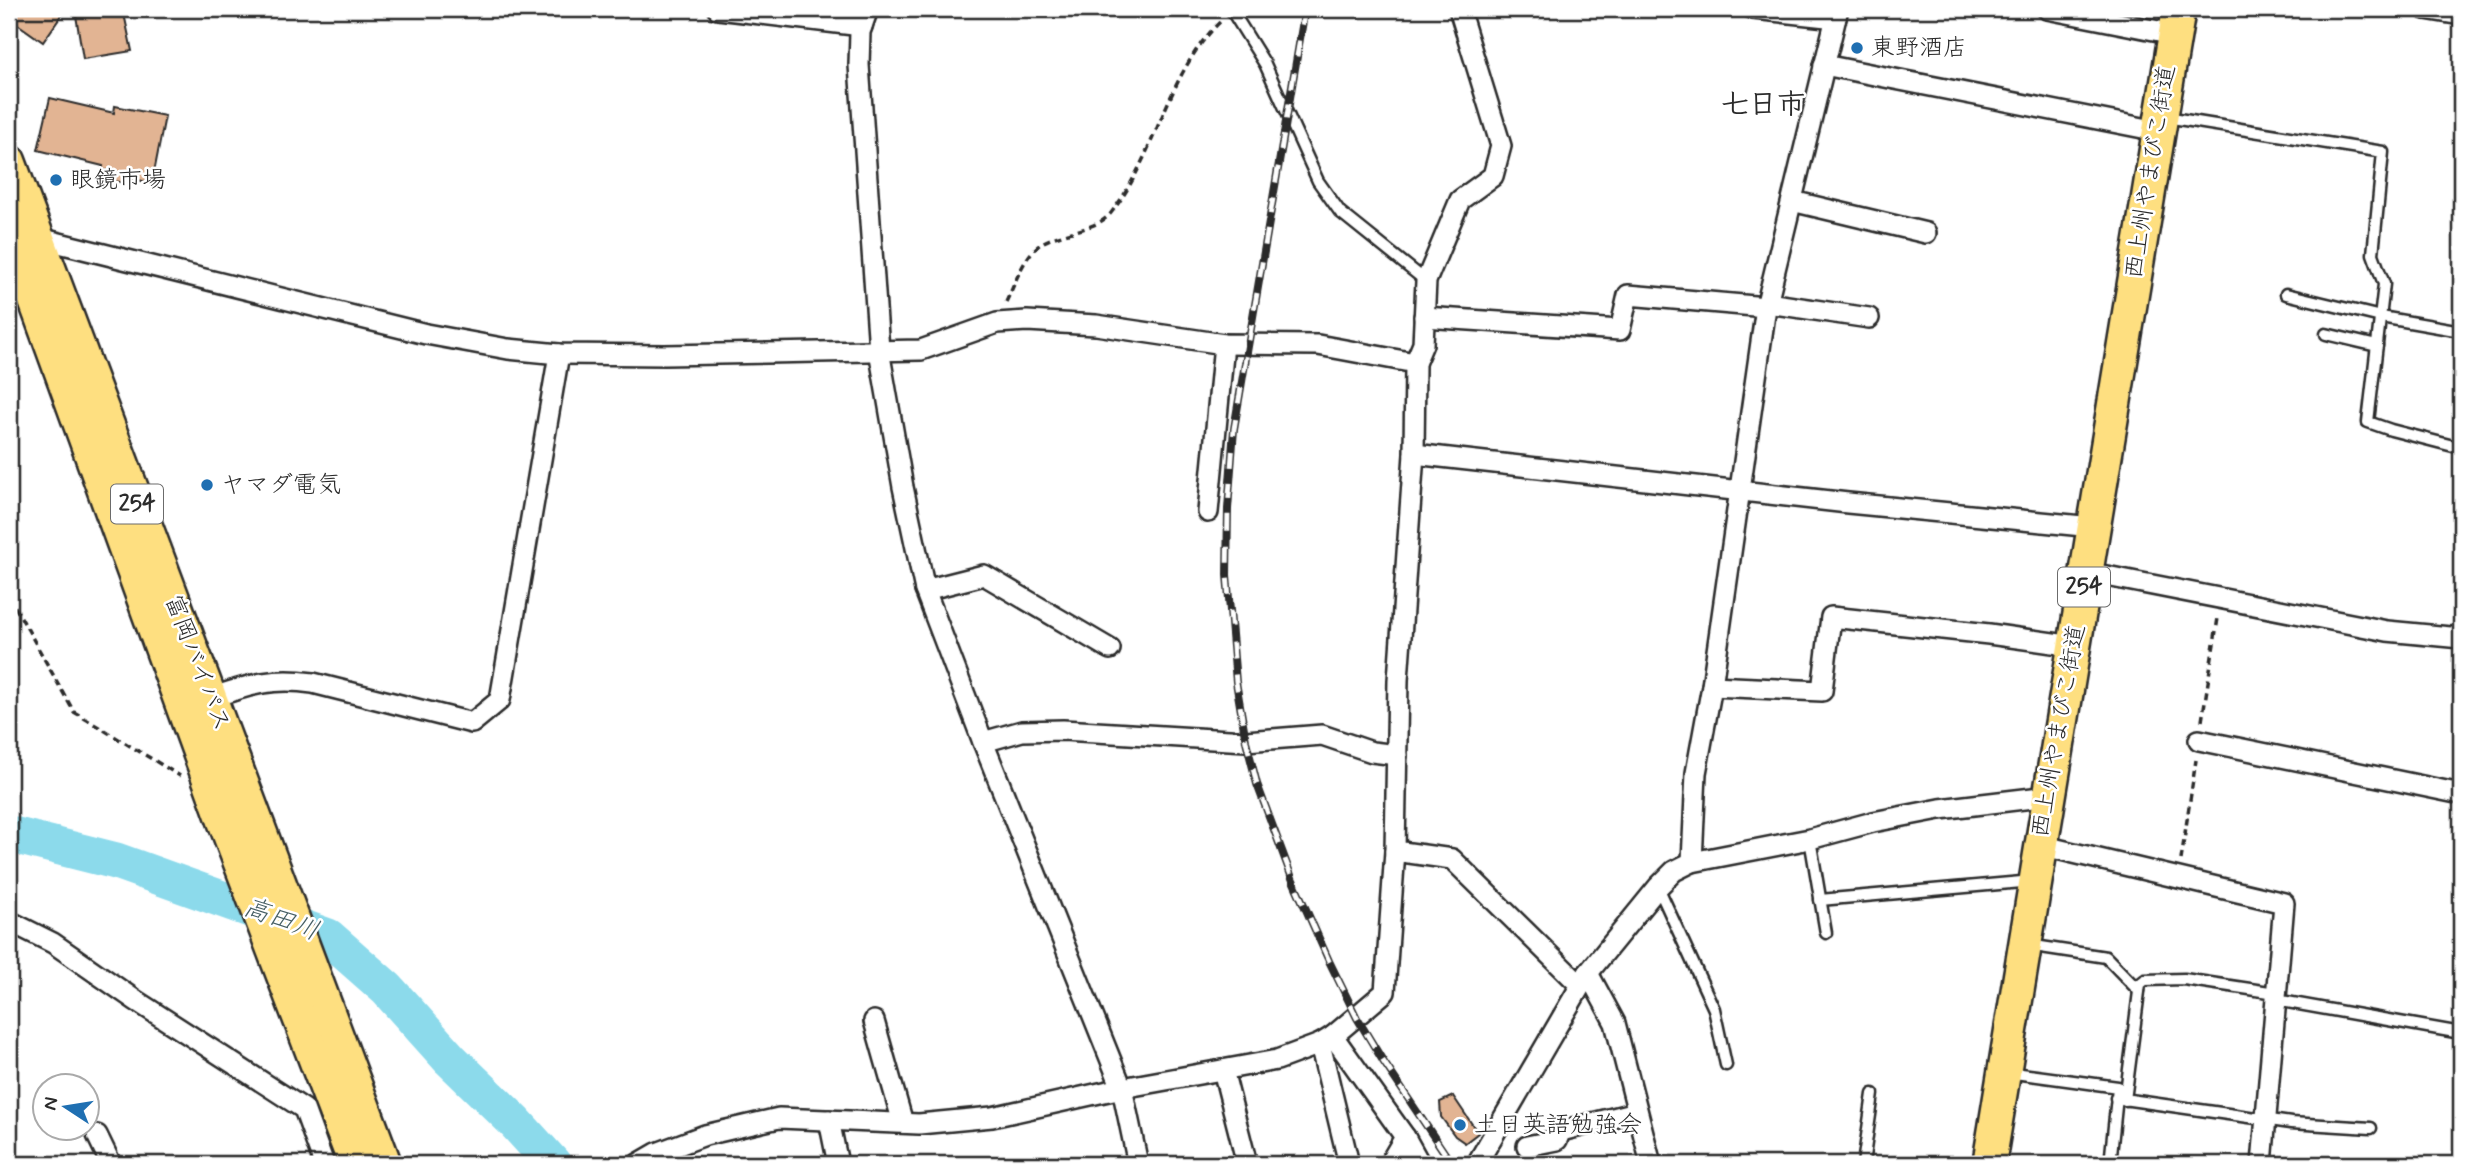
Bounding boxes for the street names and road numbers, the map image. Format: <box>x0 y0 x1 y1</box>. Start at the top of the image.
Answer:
street label: 西上州やまびこ街道 <box>2119 63 2183 281</box>
road number: 254 <box>111 484 163 524</box>
road number: 254 <box>2058 568 2110 607</box>
street label: 富岡バイパス <box>157 590 237 736</box>
street label: 西上州やまびこ街道 <box>2025 622 2093 840</box>

